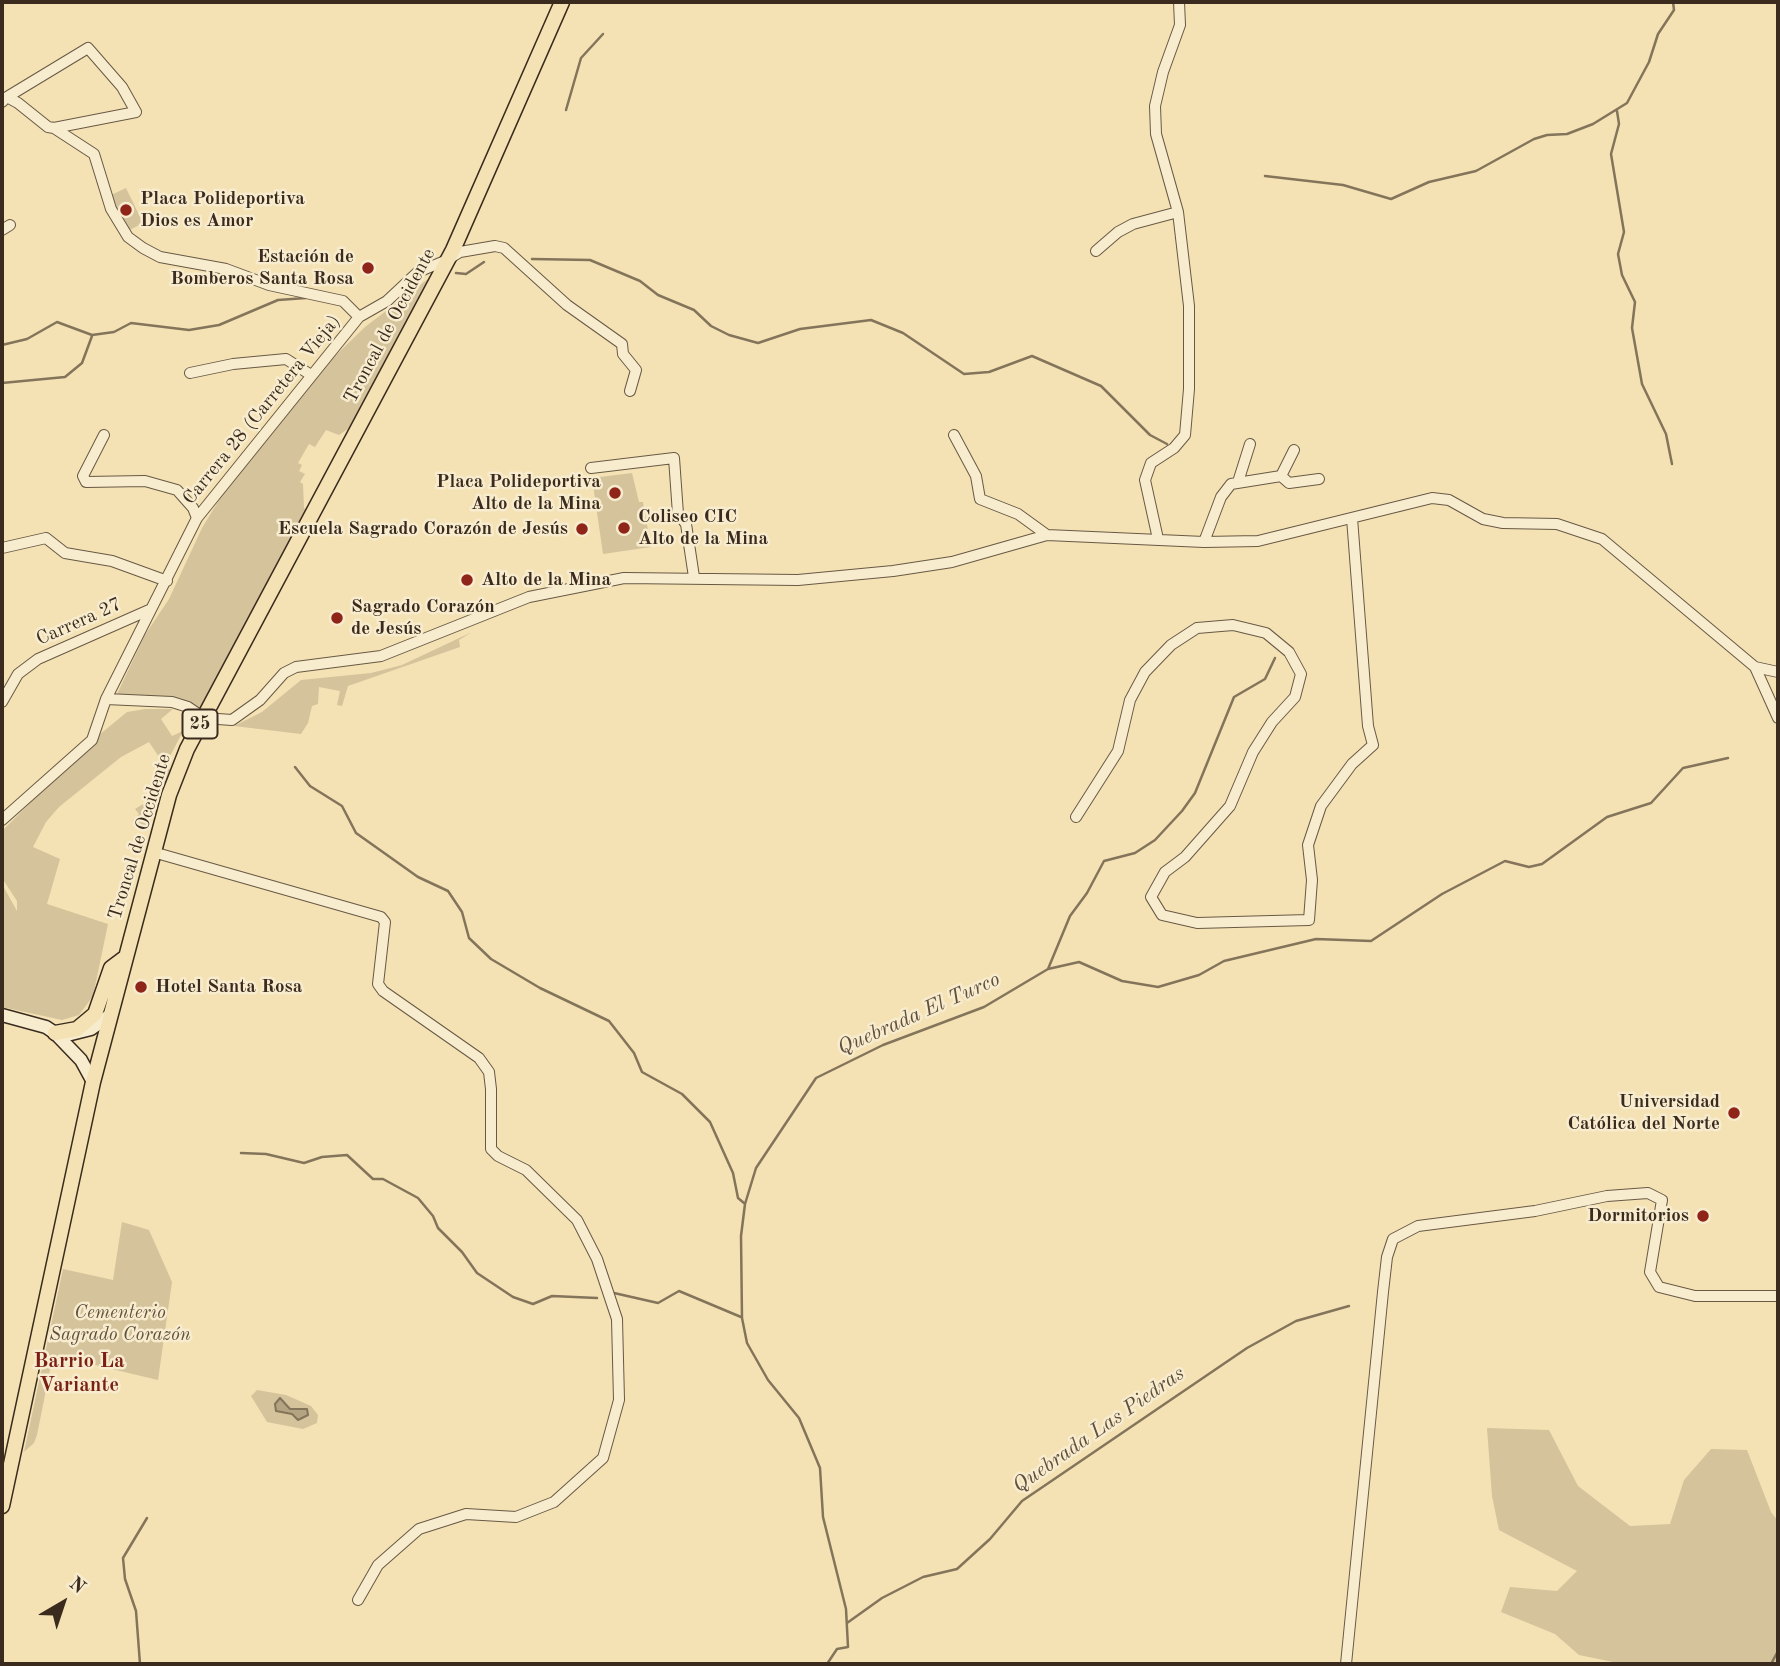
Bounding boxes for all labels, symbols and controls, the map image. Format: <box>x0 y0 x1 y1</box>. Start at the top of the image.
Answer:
place label: Placa Polideportiva Dios es Amor <box>140 188 305 232</box>
marker: Placa Polideportiva Dios es Amor <box>118 202 134 218</box>
street label: Troncal de Occidente <box>339 245 441 407</box>
place label: Estación de Bomberos Santa Rosa <box>170 246 354 290</box>
marker: Estación de Bomberos Santa Rosa <box>360 260 376 276</box>
street label: Carrera 28 (Carretera Vieja) <box>178 310 346 510</box>
place label: Placa Polideportiva Alto de la Mina <box>436 471 601 515</box>
marker: Placa Polideportiva Alto de la Mina <box>607 485 623 501</box>
place label: Coliseo CIC Alto de la Mina <box>638 506 768 550</box>
place label: Escuela Sagrado Corazón de Jesús <box>278 518 568 540</box>
marker: Coliseo CIC Alto de la Mina <box>616 520 632 536</box>
marker: Escuela Sagrado Corazón de Jesús <box>574 521 590 537</box>
place label: Alto de la Mina <box>481 569 611 591</box>
marker: Alto de la Mina <box>459 572 475 588</box>
street label: Carrera 27 <box>33 593 125 651</box>
place label: Sagrado Corazón de Jesús <box>351 596 495 640</box>
marker: Sagrado Corazón de Jesús <box>329 610 345 626</box>
road number: 25 <box>182 710 218 738</box>
street label: Troncal de Occidente <box>104 751 176 923</box>
water label: Quebrada El Turco <box>834 967 1004 1061</box>
place label: Hotel Santa Rosa <box>155 976 302 998</box>
marker: Hotel Santa Rosa <box>133 979 149 995</box>
place label: Universidad Católica del Norte <box>1567 1091 1720 1135</box>
marker: Universidad Católica del Norte <box>1726 1105 1742 1121</box>
place label: Dormitorios <box>1587 1205 1689 1227</box>
marker: Dormitorios <box>1695 1208 1711 1224</box>
park label: Cementerio Sagrado Corazón <box>49 1302 191 1346</box>
district label: Barrio La Variante <box>33 1348 125 1398</box>
water label: Quebrada Las Piedras <box>1008 1361 1190 1499</box>
north arrow <box>28 1568 98 1638</box>
text: N <box>65 1574 88 1598</box>

